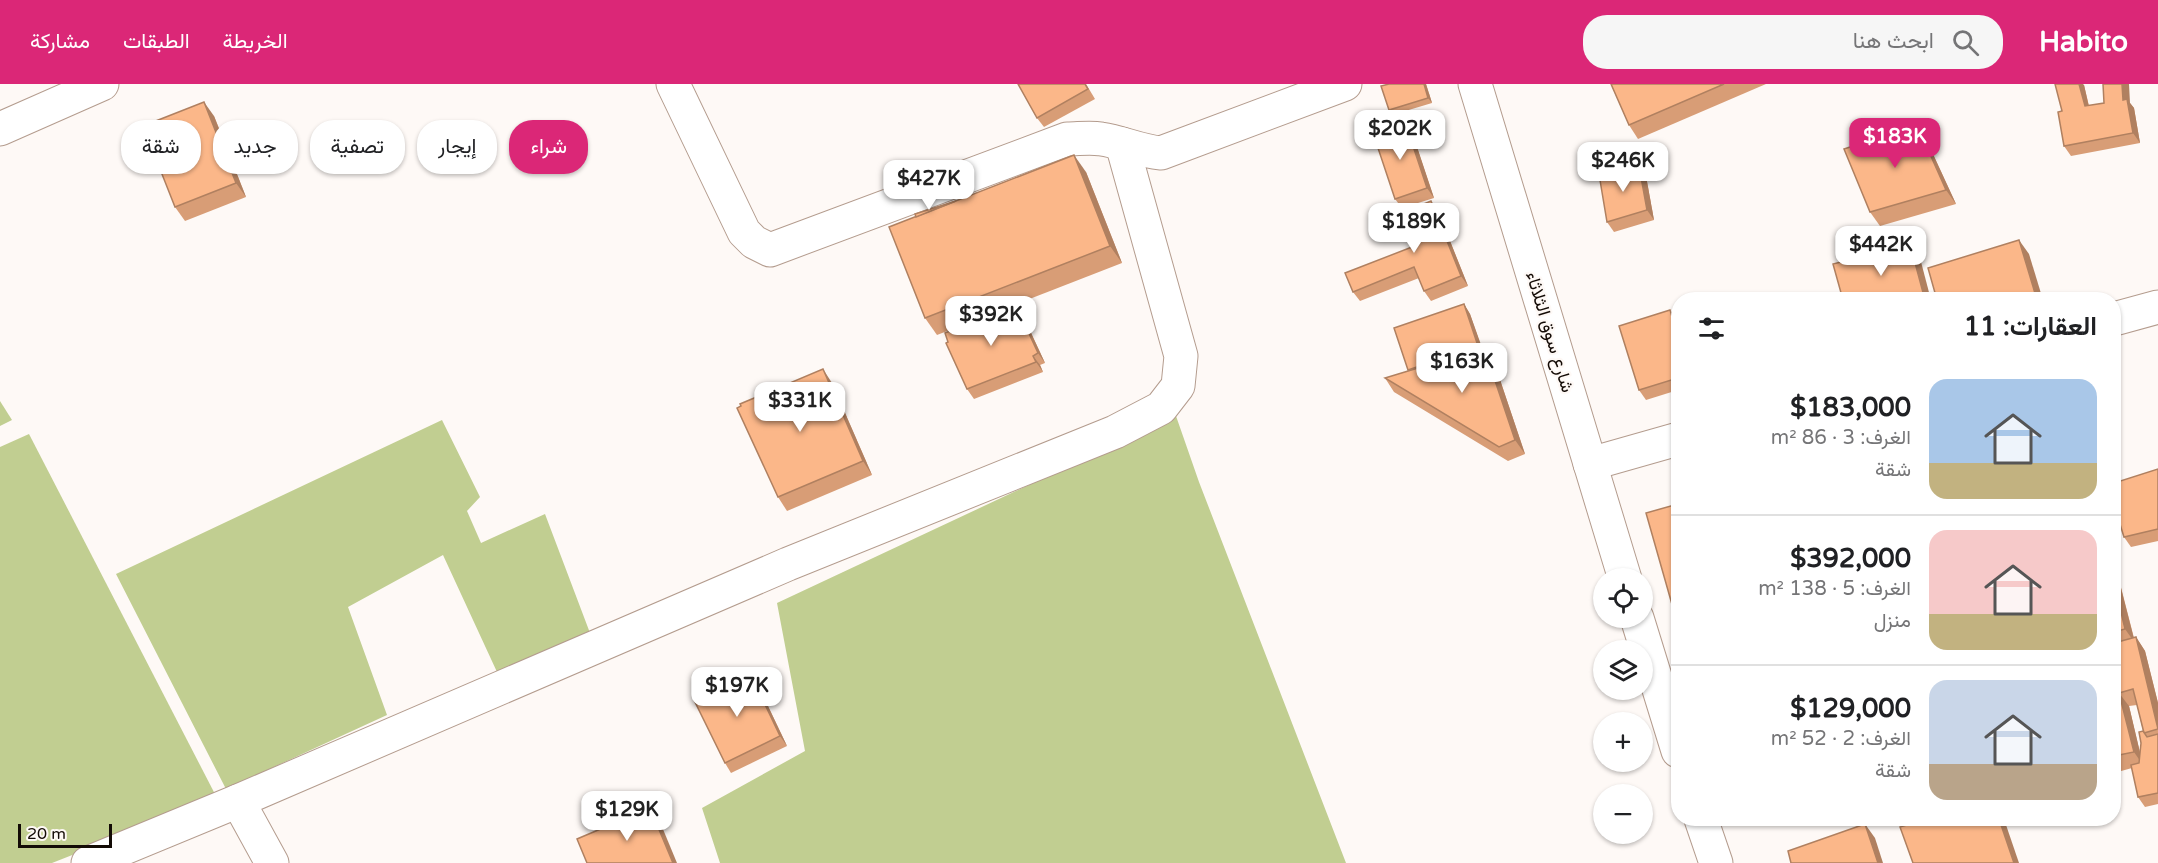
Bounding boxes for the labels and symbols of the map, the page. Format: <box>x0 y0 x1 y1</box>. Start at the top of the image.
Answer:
pin: $202K <box>1358 110 1442 161</box>
pin: $183K <box>1853 118 1937 169</box>
pin: $246K <box>1581 142 1665 193</box>
pin: $427K <box>887 160 971 211</box>
pin: $189K <box>1372 203 1456 254</box>
pin: $442K <box>1839 226 1923 277</box>
street label: شارع سوق الثلاثاء <box>1520 269 1579 395</box>
pin: $392K <box>949 296 1033 347</box>
pin: $163K <box>1420 343 1504 394</box>
pin: $331K <box>758 382 842 433</box>
pin: $197K <box>695 667 779 718</box>
pin: $129K <box>585 791 669 842</box>
scale bar <box>18 821 112 848</box>

